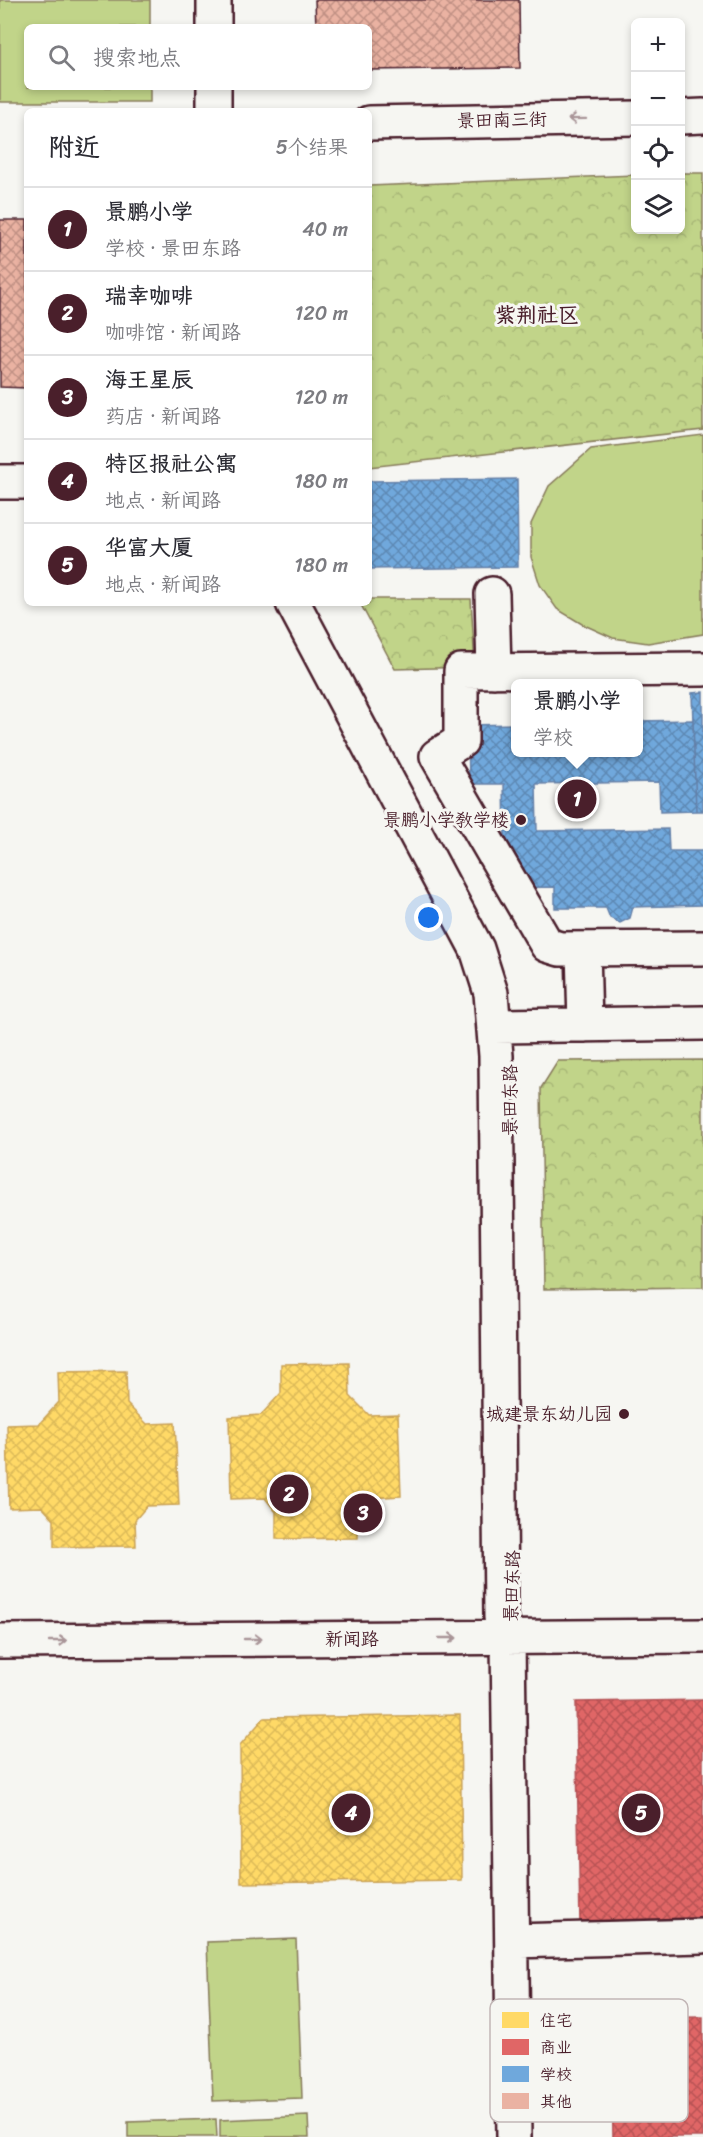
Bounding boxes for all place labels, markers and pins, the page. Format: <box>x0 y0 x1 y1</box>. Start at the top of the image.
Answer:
pin: 1 <box>558 776 596 822</box>
place label: 景鹏小学教学楼 <box>383 804 509 836</box>
marker: 景鹏小学教学楼 <box>514 813 528 827</box>
place label: 城建景东幼儿园 <box>486 1398 612 1430</box>
marker: 城建景东幼儿园 <box>617 1407 631 1421</box>
pin: 2 <box>270 1472 308 1516</box>
pin: 3 <box>344 1490 382 1536</box>
pin: 4 <box>332 1790 370 1836</box>
pin: 5 <box>622 1790 660 1836</box>

